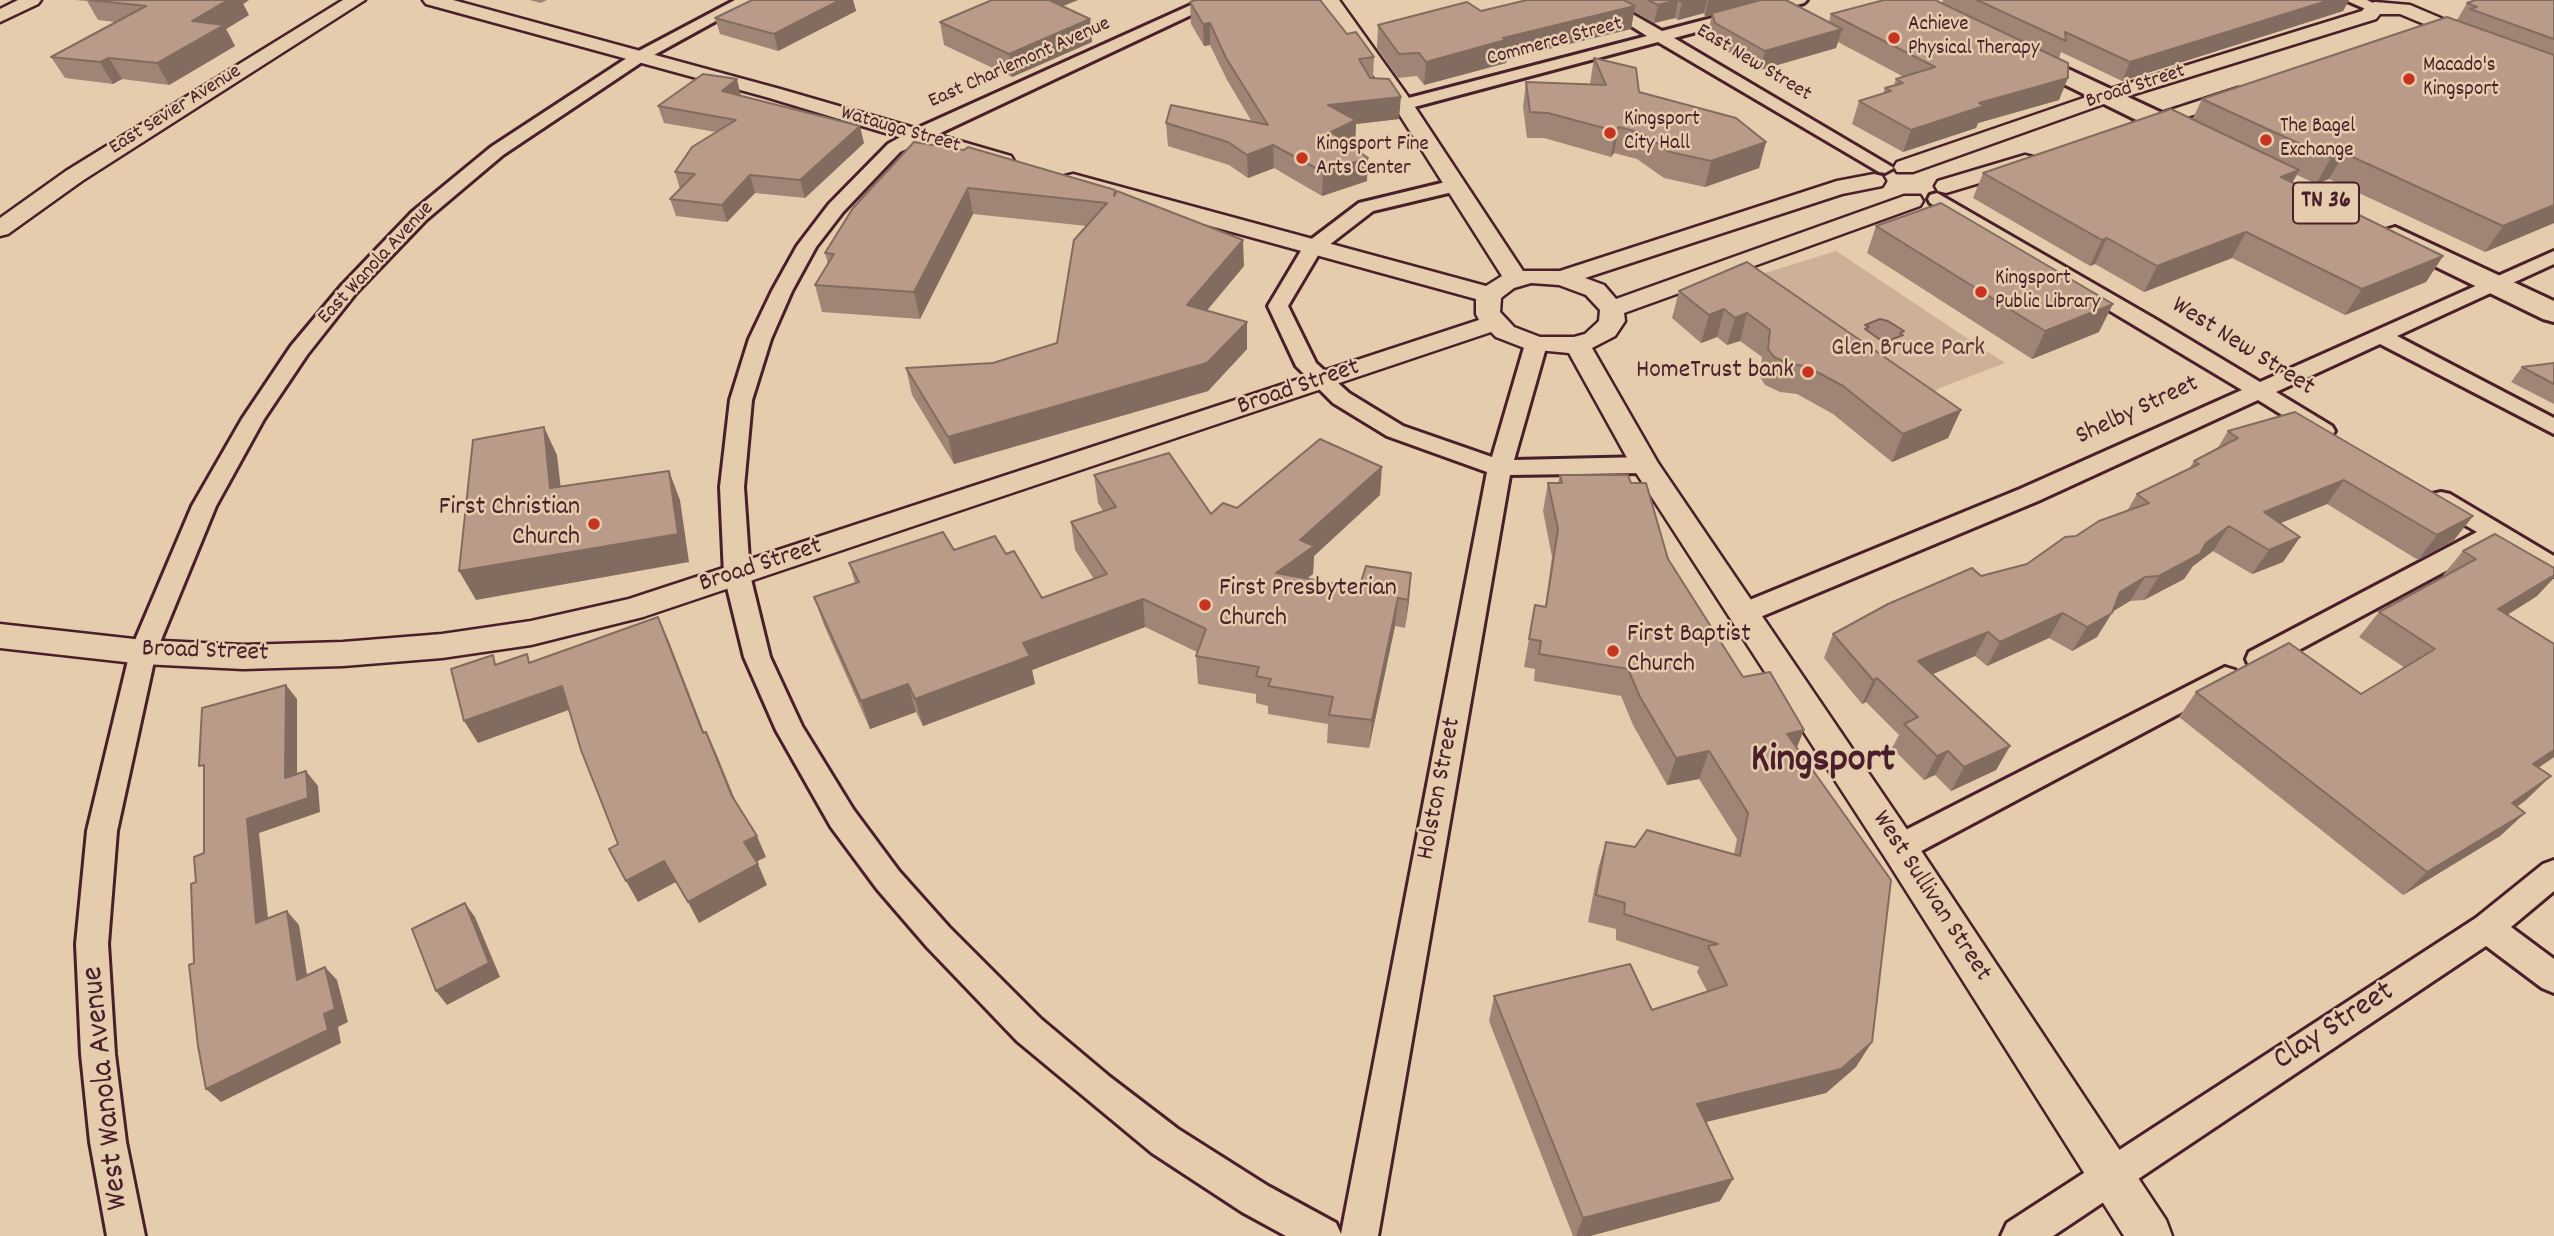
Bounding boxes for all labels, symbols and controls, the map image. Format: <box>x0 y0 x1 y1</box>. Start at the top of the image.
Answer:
street label: East Charlemont Avenue <box>925 13 1115 115</box>
street label: Commerce Street <box>1485 13 1625 73</box>
place label: Achieve Physical Therapy <box>1908 13 2040 63</box>
street label: East New Street <box>1691 20 1815 108</box>
marker: Achieve Physical Therapy <box>1886 30 1902 46</box>
place label: Macado's Kingsport <box>2423 54 2499 104</box>
street label: East Sevier Avenue <box>105 60 247 162</box>
street label: Broad Street <box>2083 60 2189 116</box>
marker: Macado's Kingsport <box>2401 71 2417 87</box>
street label: Watauga Street <box>837 102 963 160</box>
place label: Kingsport City Hall <box>1624 108 1700 158</box>
place label: The Bagel Exchange <box>2280 115 2355 165</box>
marker: Kingsport City Hall <box>1602 125 1618 141</box>
marker: The Bagel Exchange <box>2258 132 2274 148</box>
place label: Kingsport Fine Arts Center <box>1316 133 1429 183</box>
marker: Kingsport Fine Arts Center <box>1294 150 1310 166</box>
road number: TN 36 <box>2293 182 2359 224</box>
street label: East Wanola Avenue <box>314 197 440 331</box>
place label: Kingsport Public Library <box>1995 267 2100 317</box>
marker: Kingsport Public Library <box>1973 284 1989 300</box>
street label: West New Street <box>2165 292 2319 404</box>
park label: Glen Bruce Park <box>1831 334 1985 366</box>
street label: Broad Street <box>1234 354 1364 424</box>
place label: HomeTrust bank <box>1636 356 1794 388</box>
marker: HomeTrust bank <box>1800 364 1816 380</box>
street label: Shelby Street <box>2072 370 2204 454</box>
place label: First Christian Church <box>439 493 580 554</box>
marker: First Christian Church <box>586 516 602 532</box>
street label: Broad Street <box>696 533 826 601</box>
place label: First Presbyterian Church <box>1219 574 1397 636</box>
marker: First Presbyterian Church <box>1197 597 1213 613</box>
place label: First Baptist Church <box>1627 620 1751 682</box>
street label: Broad Street <box>141 635 269 671</box>
marker: First Baptist Church <box>1605 643 1621 659</box>
street label: Holston Street <box>1412 715 1470 863</box>
district label: Kingsport <box>1751 740 1895 788</box>
street label: West Sullivan Street <box>1863 806 1997 988</box>
street label: West Wanola Avenue <box>76 964 140 1212</box>
street label: Clay Street <box>2267 975 2403 1081</box>

